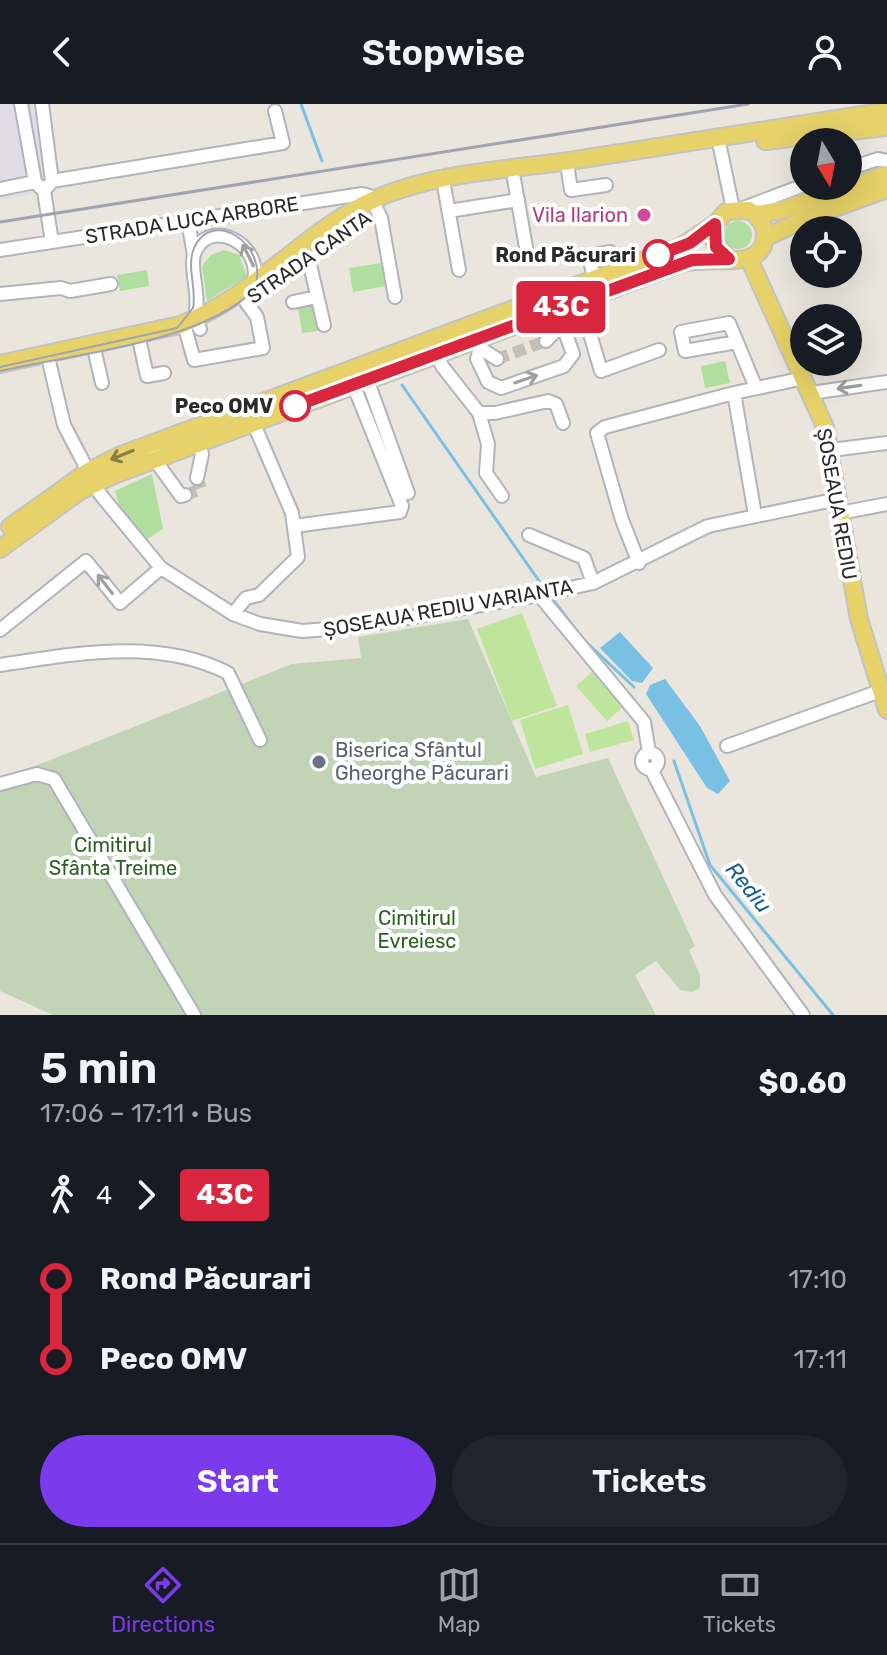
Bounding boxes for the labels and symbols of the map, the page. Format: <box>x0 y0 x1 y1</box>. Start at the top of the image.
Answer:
north arrow <box>790 128 862 200</box>
street label: STRADA LUCA ARBORE <box>84 191 300 249</box>
place label: Vila Ilarion <box>532 203 628 227</box>
street label: STRADA CANTA <box>242 205 376 309</box>
marker: Vila Ilarion <box>635 206 653 224</box>
marker: Rond Păcurari <box>643 240 673 270</box>
place label: Rond Păcurari <box>495 243 636 267</box>
one-way arrow <box>240 244 255 268</box>
line badge: 43C <box>515 281 607 333</box>
one-way arrow <box>513 371 538 385</box>
one-way arrow <box>837 381 862 396</box>
marker: Peco OMV <box>280 391 310 421</box>
place label: Peco OMV <box>175 394 273 418</box>
street label: ȘOSEAUA REDIU <box>812 426 862 582</box>
one-way arrow <box>110 449 135 463</box>
one-way arrow <box>96 574 114 595</box>
street label: ȘOSEAUA REDIU VARIANTA <box>321 574 575 642</box>
place label: Biserica Sfântul Gheorghe Păcurari <box>335 738 509 785</box>
marker: Biserica Sfântul Gheorghe Păcurari <box>310 753 328 771</box>
park label: Cimitirul Sfânta Treime <box>49 833 177 880</box>
water label: Rediu <box>720 856 777 918</box>
park label: Cimitirul Evreiesc <box>378 906 456 953</box>

